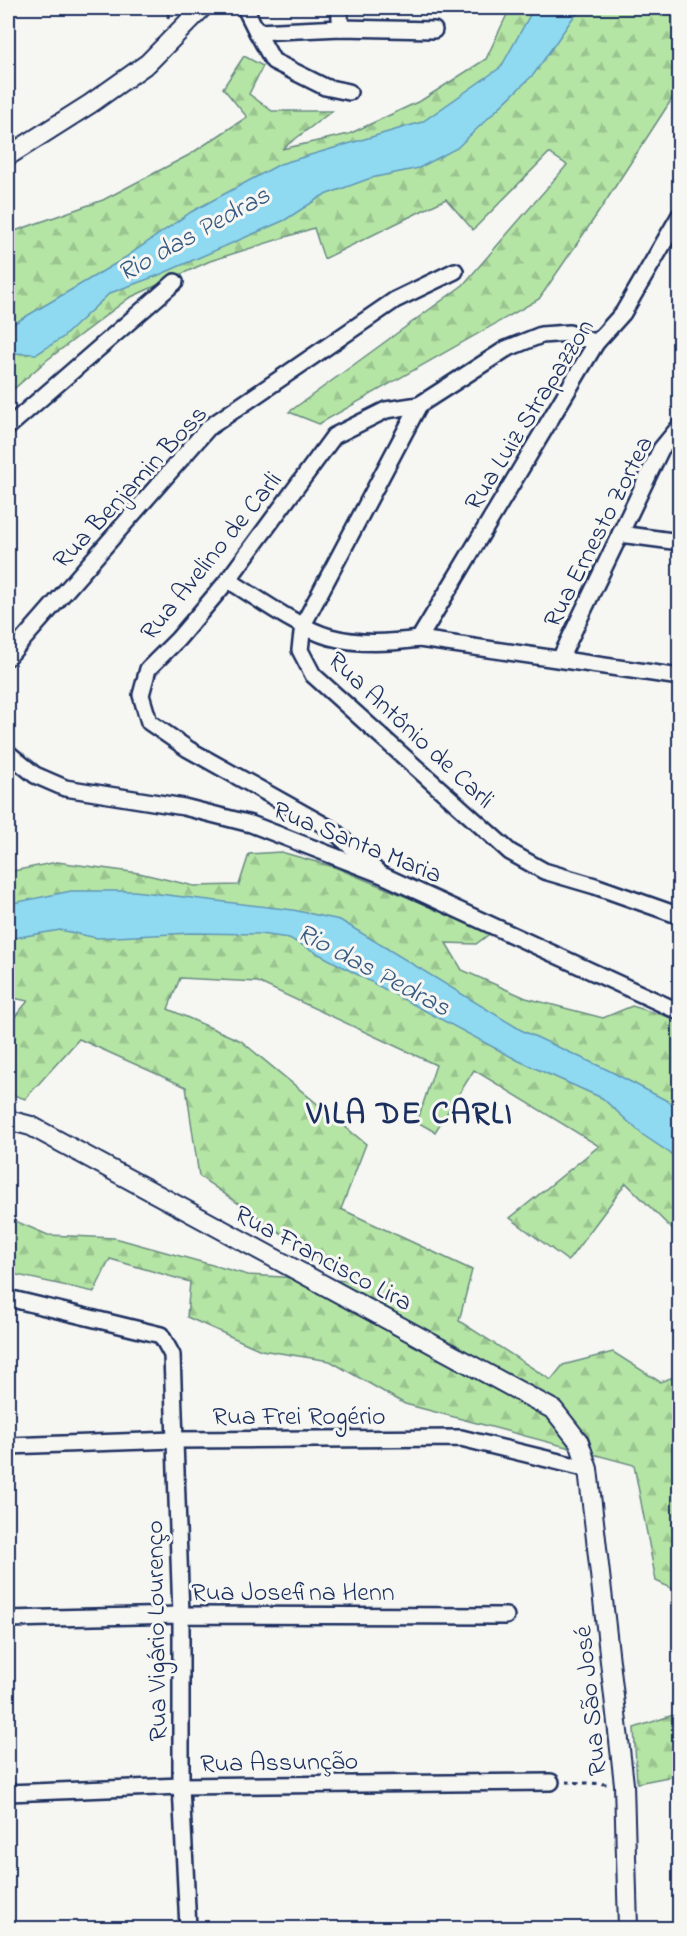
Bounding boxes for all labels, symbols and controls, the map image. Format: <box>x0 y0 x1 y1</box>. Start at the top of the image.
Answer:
water label: Rio das Pedras <box>111 177 278 293</box>
street label: Rua Luiz Strapazzon <box>456 312 605 519</box>
street label: Rua Benjamin Boss <box>45 397 218 579</box>
street label: Rua Ernesto Zortea <box>535 430 664 635</box>
street label: Rua Avelino de Carli <box>132 464 293 650</box>
street label: Rua Antônio de Carli <box>318 643 502 819</box>
street label: Rua Santa Maria <box>267 793 447 895</box>
water label: Rio das Pedras <box>289 914 457 1028</box>
district label: VILA DE CARLI <box>306 1092 513 1139</box>
street label: Rua Francisco Lira <box>227 1197 418 1323</box>
street label: Rua Frei Rogério <box>213 1399 385 1437</box>
street label: Rua Vigário Lourenço <box>137 1520 179 1742</box>
street label: Rua Josefina Henn <box>191 1575 395 1613</box>
street label: Rua São José <box>565 1623 619 1778</box>
street label: Rua Assunção <box>200 1744 358 1784</box>

